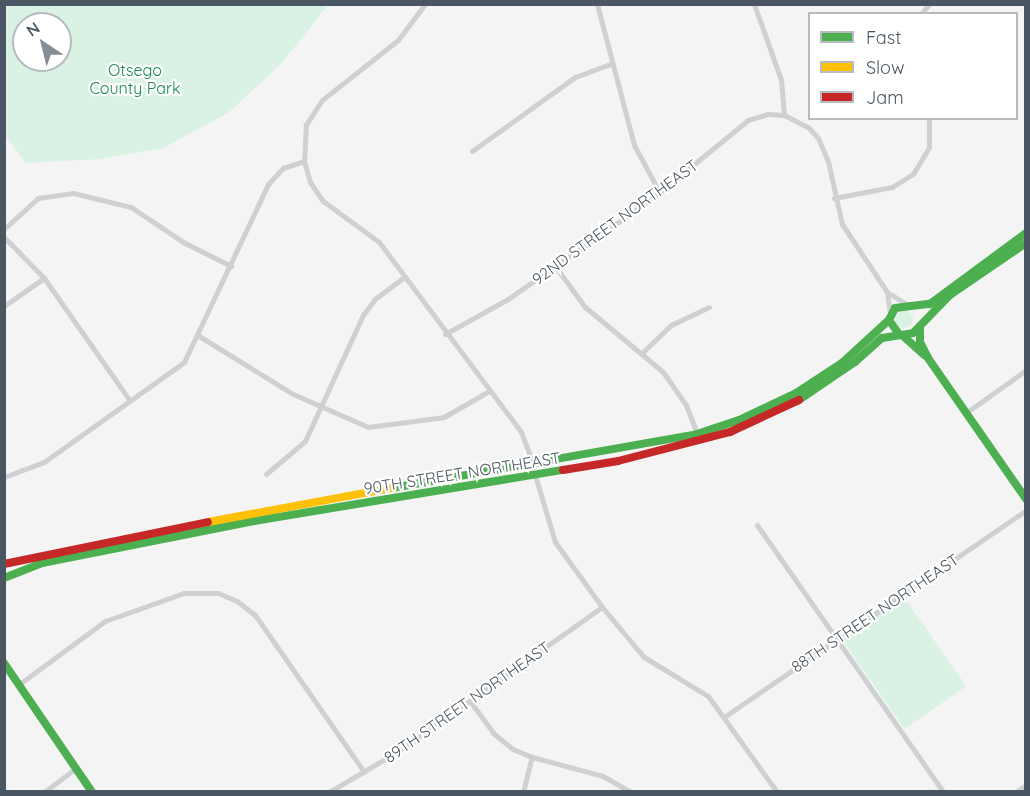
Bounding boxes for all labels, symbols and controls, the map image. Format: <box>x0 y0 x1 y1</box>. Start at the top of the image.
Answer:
north arrow <box>12 12 72 72</box>
legend <box>808 12 1018 120</box>
text: N <box>22 17 43 40</box>
text: Fast <box>866 26 901 49</box>
text: Slow <box>866 56 904 79</box>
park label: Otsego County Park <box>89 60 181 98</box>
text: Jam <box>866 86 904 109</box>
street label: 92ND STREET NORTHEAST <box>528 155 702 289</box>
street label: 90TH STREET NORTHEAST <box>362 448 562 498</box>
street label: 88TH STREET NORTHEAST <box>788 550 962 676</box>
street label: 89TH STREET NORTHEAST <box>380 637 554 767</box>

